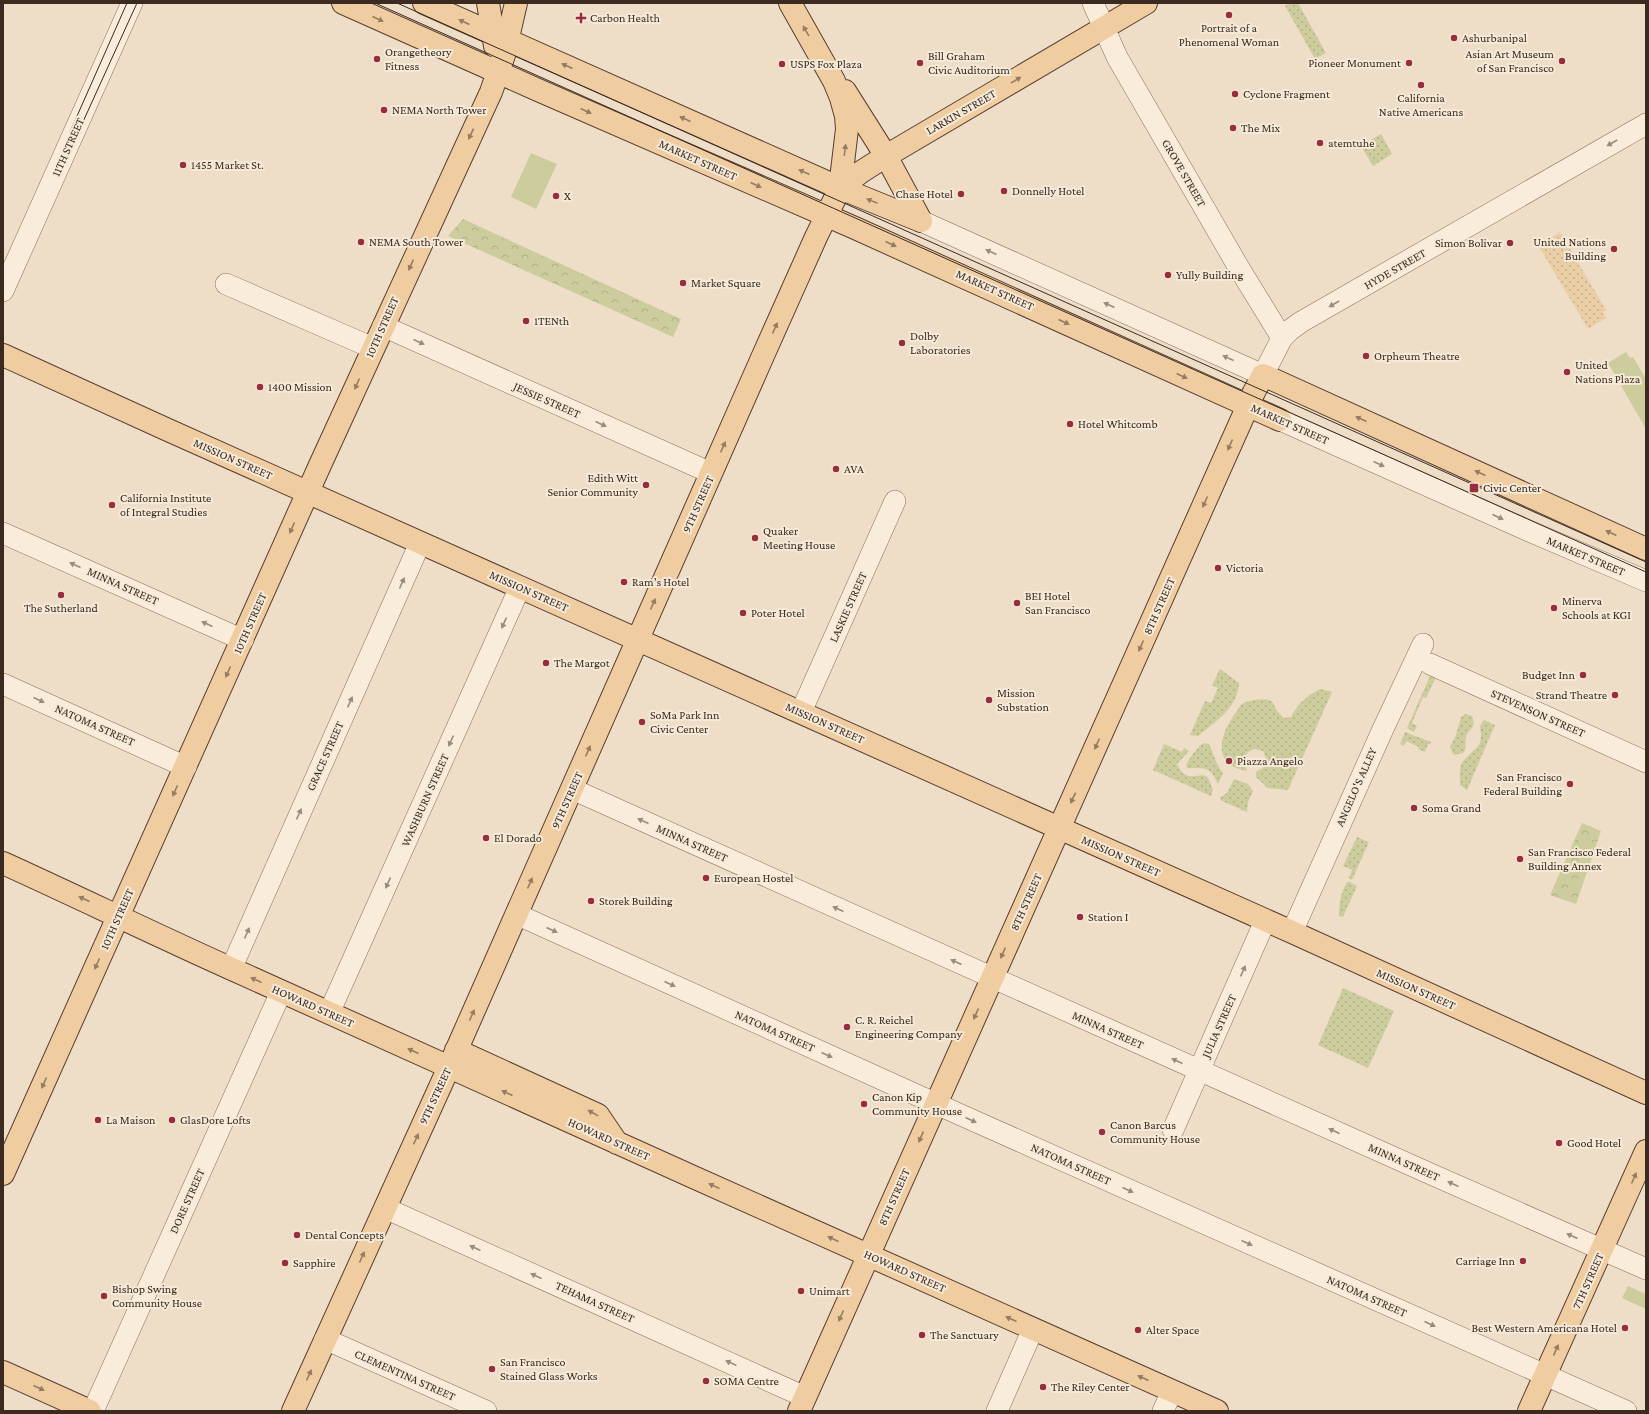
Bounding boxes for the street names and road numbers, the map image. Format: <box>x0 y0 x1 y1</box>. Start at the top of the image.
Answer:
street label: LARKIN STREET <box>924 86 999 138</box>
street label: 11TH STREET <box>49 115 87 179</box>
street label: MARKET STREET <box>657 137 740 184</box>
street label: GROVE STREET <box>1159 137 1209 210</box>
street label: HYDE STREET <box>1362 245 1429 292</box>
street label: MARKET STREET <box>954 267 1037 314</box>
street label: 10TH STREET <box>362 294 402 360</box>
street label: JESSIE STREET <box>510 379 583 421</box>
street label: MARKET STREET <box>1249 401 1332 448</box>
street label: MISSION STREET <box>191 435 275 483</box>
street label: 9TH STREET <box>679 473 717 535</box>
street label: MARKET STREET <box>1545 533 1628 579</box>
street label: MINNA STREET <box>85 564 161 608</box>
street label: MISSION STREET <box>487 567 571 615</box>
street label: LASKIE STREET <box>826 569 870 645</box>
street label: 8TH STREET <box>1140 575 1178 637</box>
street label: 10TH STREET <box>230 590 270 656</box>
street label: STEVENSON STREET <box>1489 686 1588 740</box>
street label: MISSION STREET <box>783 699 867 747</box>
street label: NATOMA STREET <box>53 701 138 749</box>
street label: GRACE STREET <box>303 719 347 793</box>
street label: ANGELO'S ALLEY <box>1332 745 1380 829</box>
street label: WASHBURN STREET <box>398 751 452 849</box>
street label: 9TH STREET <box>548 769 586 831</box>
street label: MINNA STREET <box>654 821 730 865</box>
street label: MISSION STREET <box>1079 832 1163 880</box>
street label: 8TH STREET <box>1007 871 1045 933</box>
street label: 10TH STREET <box>97 886 137 952</box>
street label: MISSION STREET <box>1374 965 1458 1013</box>
street label: HOWARD STREET <box>270 982 357 1031</box>
street label: JULIA STREET <box>1198 992 1239 1061</box>
street label: NATOMA STREET <box>733 1007 818 1055</box>
street label: MINNA STREET <box>1070 1008 1146 1052</box>
street label: 9TH STREET <box>416 1065 454 1127</box>
street label: HOWARD STREET <box>566 1115 653 1164</box>
street label: NATOMA STREET <box>1029 1140 1114 1188</box>
street label: MINNA STREET <box>1366 1140 1442 1184</box>
street label: DORE STREET <box>166 1166 208 1236</box>
street label: 8TH STREET <box>875 1166 913 1228</box>
street label: HOWARD STREET <box>862 1247 949 1296</box>
street label: 7TH STREET <box>1569 1250 1607 1311</box>
street label: NATOMA STREET <box>1325 1272 1410 1320</box>
street label: TEHAMA STREET <box>553 1278 637 1326</box>
street label: CLEMENTINA STREET <box>352 1346 458 1404</box>

